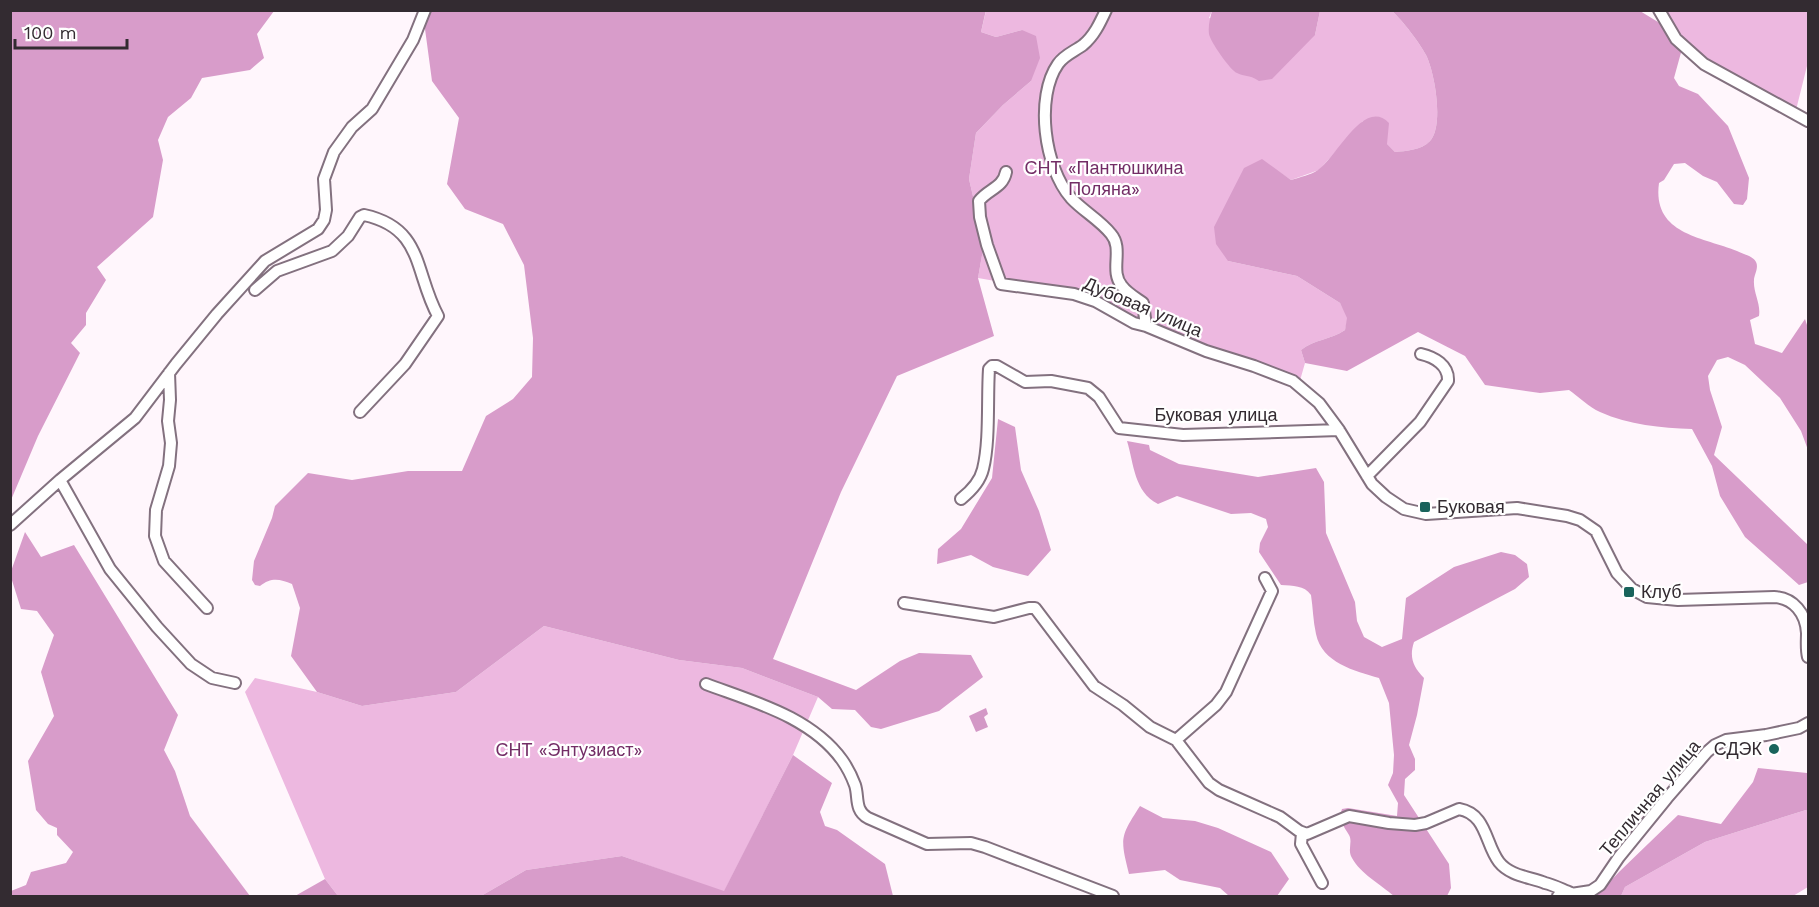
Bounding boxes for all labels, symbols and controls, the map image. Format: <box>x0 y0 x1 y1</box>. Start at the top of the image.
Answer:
scale bar <box>15 12 128 50</box>
text: 100 m <box>24 22 77 43</box>
park label: СНТ «Пантюшкина Поляна» <box>1025 157 1184 199</box>
street label: Дубовая улица <box>1081 272 1207 341</box>
street label: Буковая улица <box>1154 404 1279 425</box>
place label: Буковая <box>1437 496 1505 517</box>
marker: Буковая <box>1418 500 1432 514</box>
place label: Клуб <box>1641 581 1682 602</box>
marker: Клуб <box>1622 585 1636 599</box>
street label: Тепличная улица <box>1595 735 1705 860</box>
place label: СДЭК <box>1714 738 1763 759</box>
park label: СНТ «Энтузиаст» <box>496 739 642 760</box>
marker: СДЭК <box>1767 742 1781 756</box>

